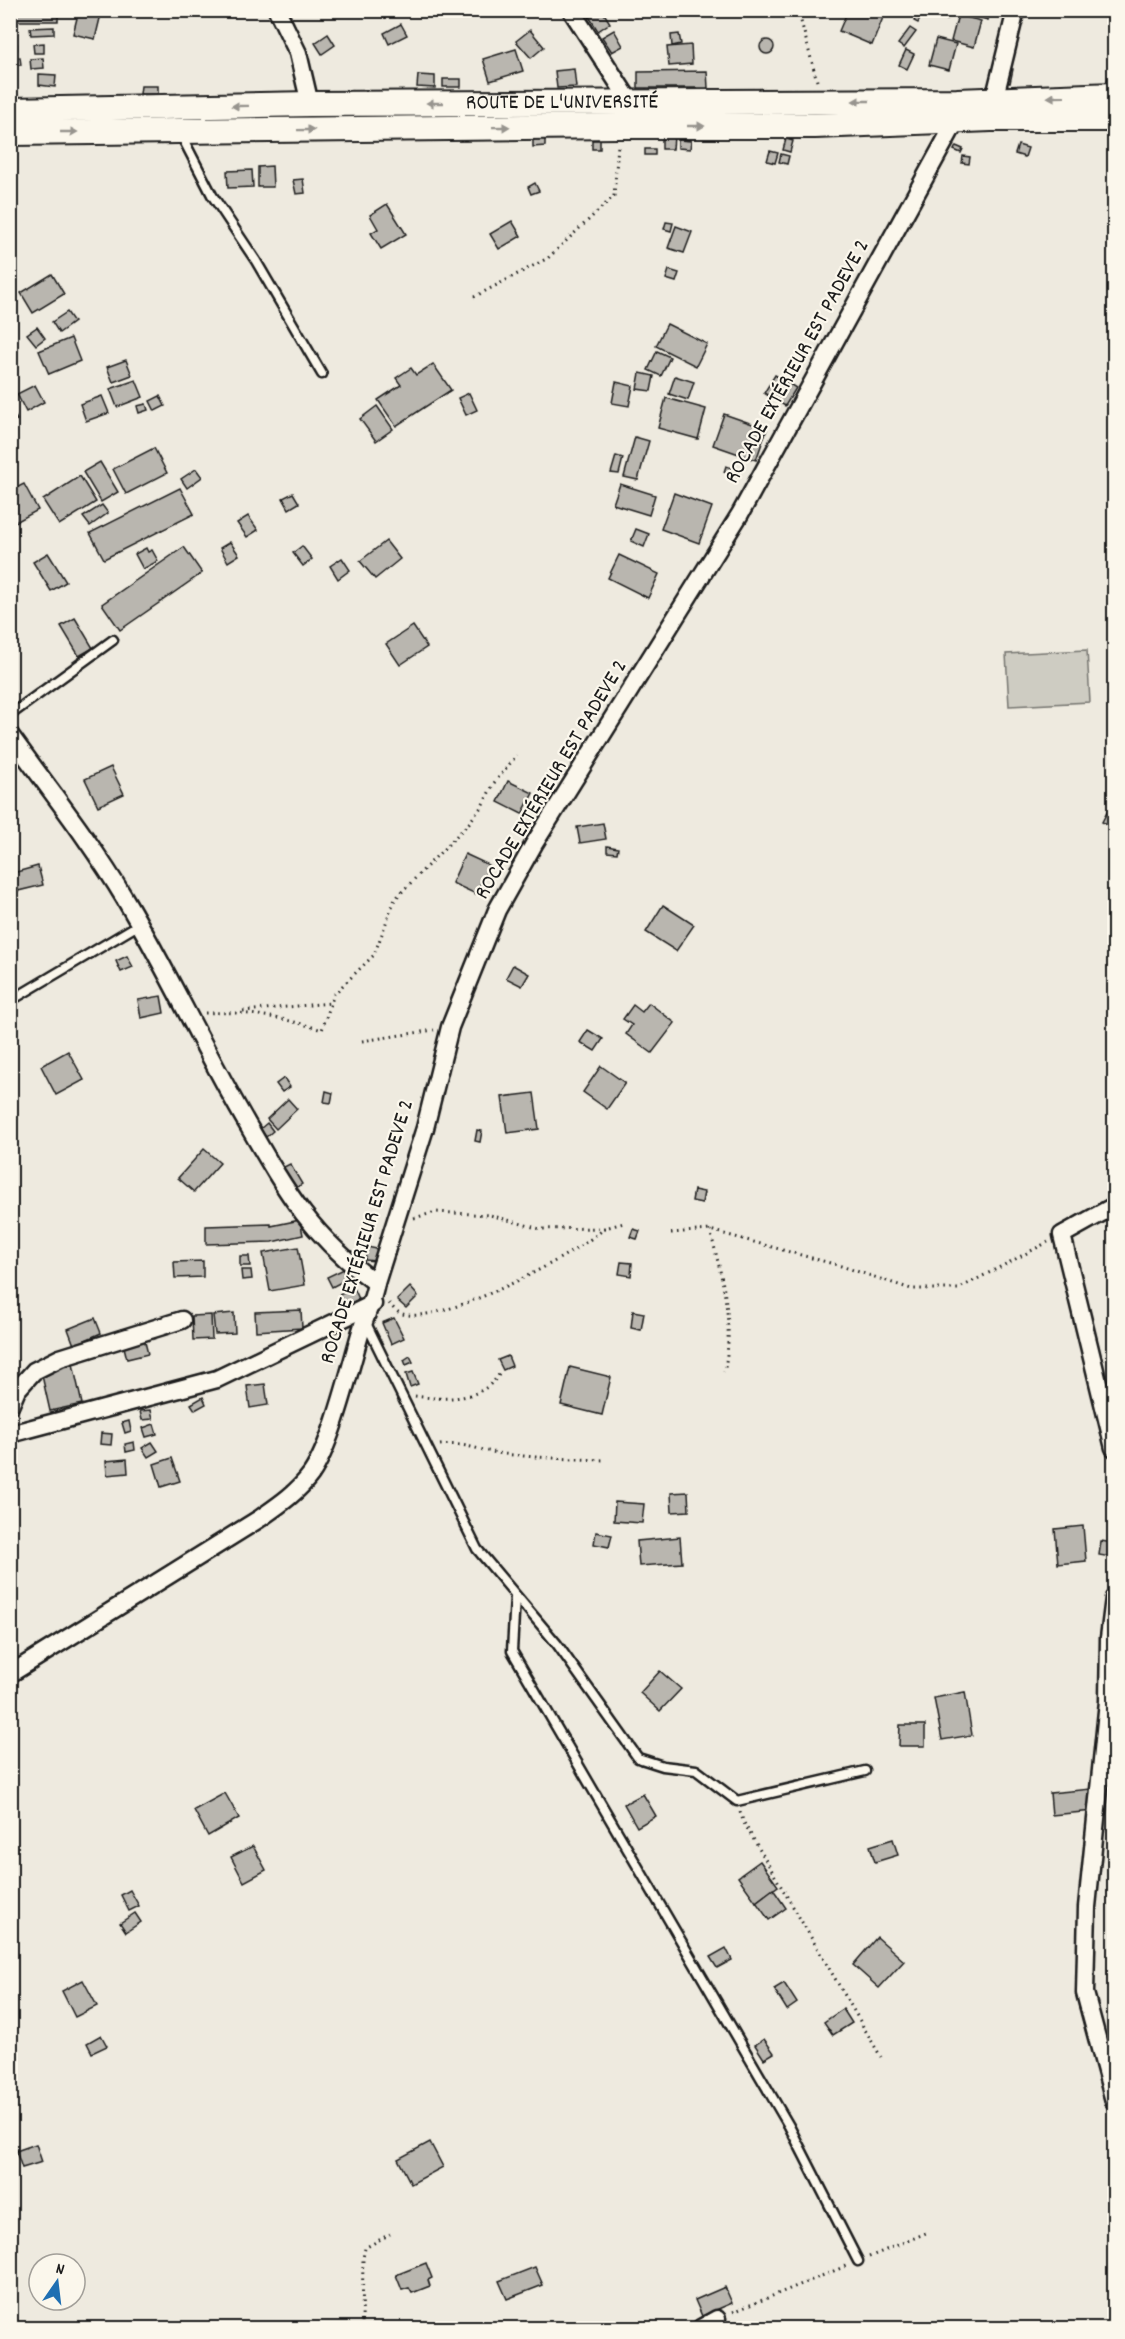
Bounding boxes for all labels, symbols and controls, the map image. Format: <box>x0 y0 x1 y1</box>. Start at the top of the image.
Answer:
street label: ROUTE DE L'UNIVERSITÉ <box>466 87 658 119</box>
one-way arrow <box>1047 92 1066 102</box>
one-way arrow <box>852 96 871 106</box>
one-way arrow <box>426 98 445 108</box>
one-way arrow <box>231 101 250 110</box>
one-way arrow <box>686 121 705 131</box>
one-way arrow <box>491 123 510 132</box>
one-way arrow <box>296 125 315 135</box>
one-way arrow <box>59 127 78 137</box>
street label: ROCADE EXTÉRIEUR EST PADEVE 2 <box>718 234 878 490</box>
street label: ROCADE EXTÉRIEUR EST PADEVE 2 <box>468 654 636 906</box>
street label: ROCADE EXTÉRIEUR EST PADEVE 2 <box>313 1096 423 1368</box>
north arrow <box>27 2252 87 2312</box>
text: N <box>53 2258 67 2282</box>

